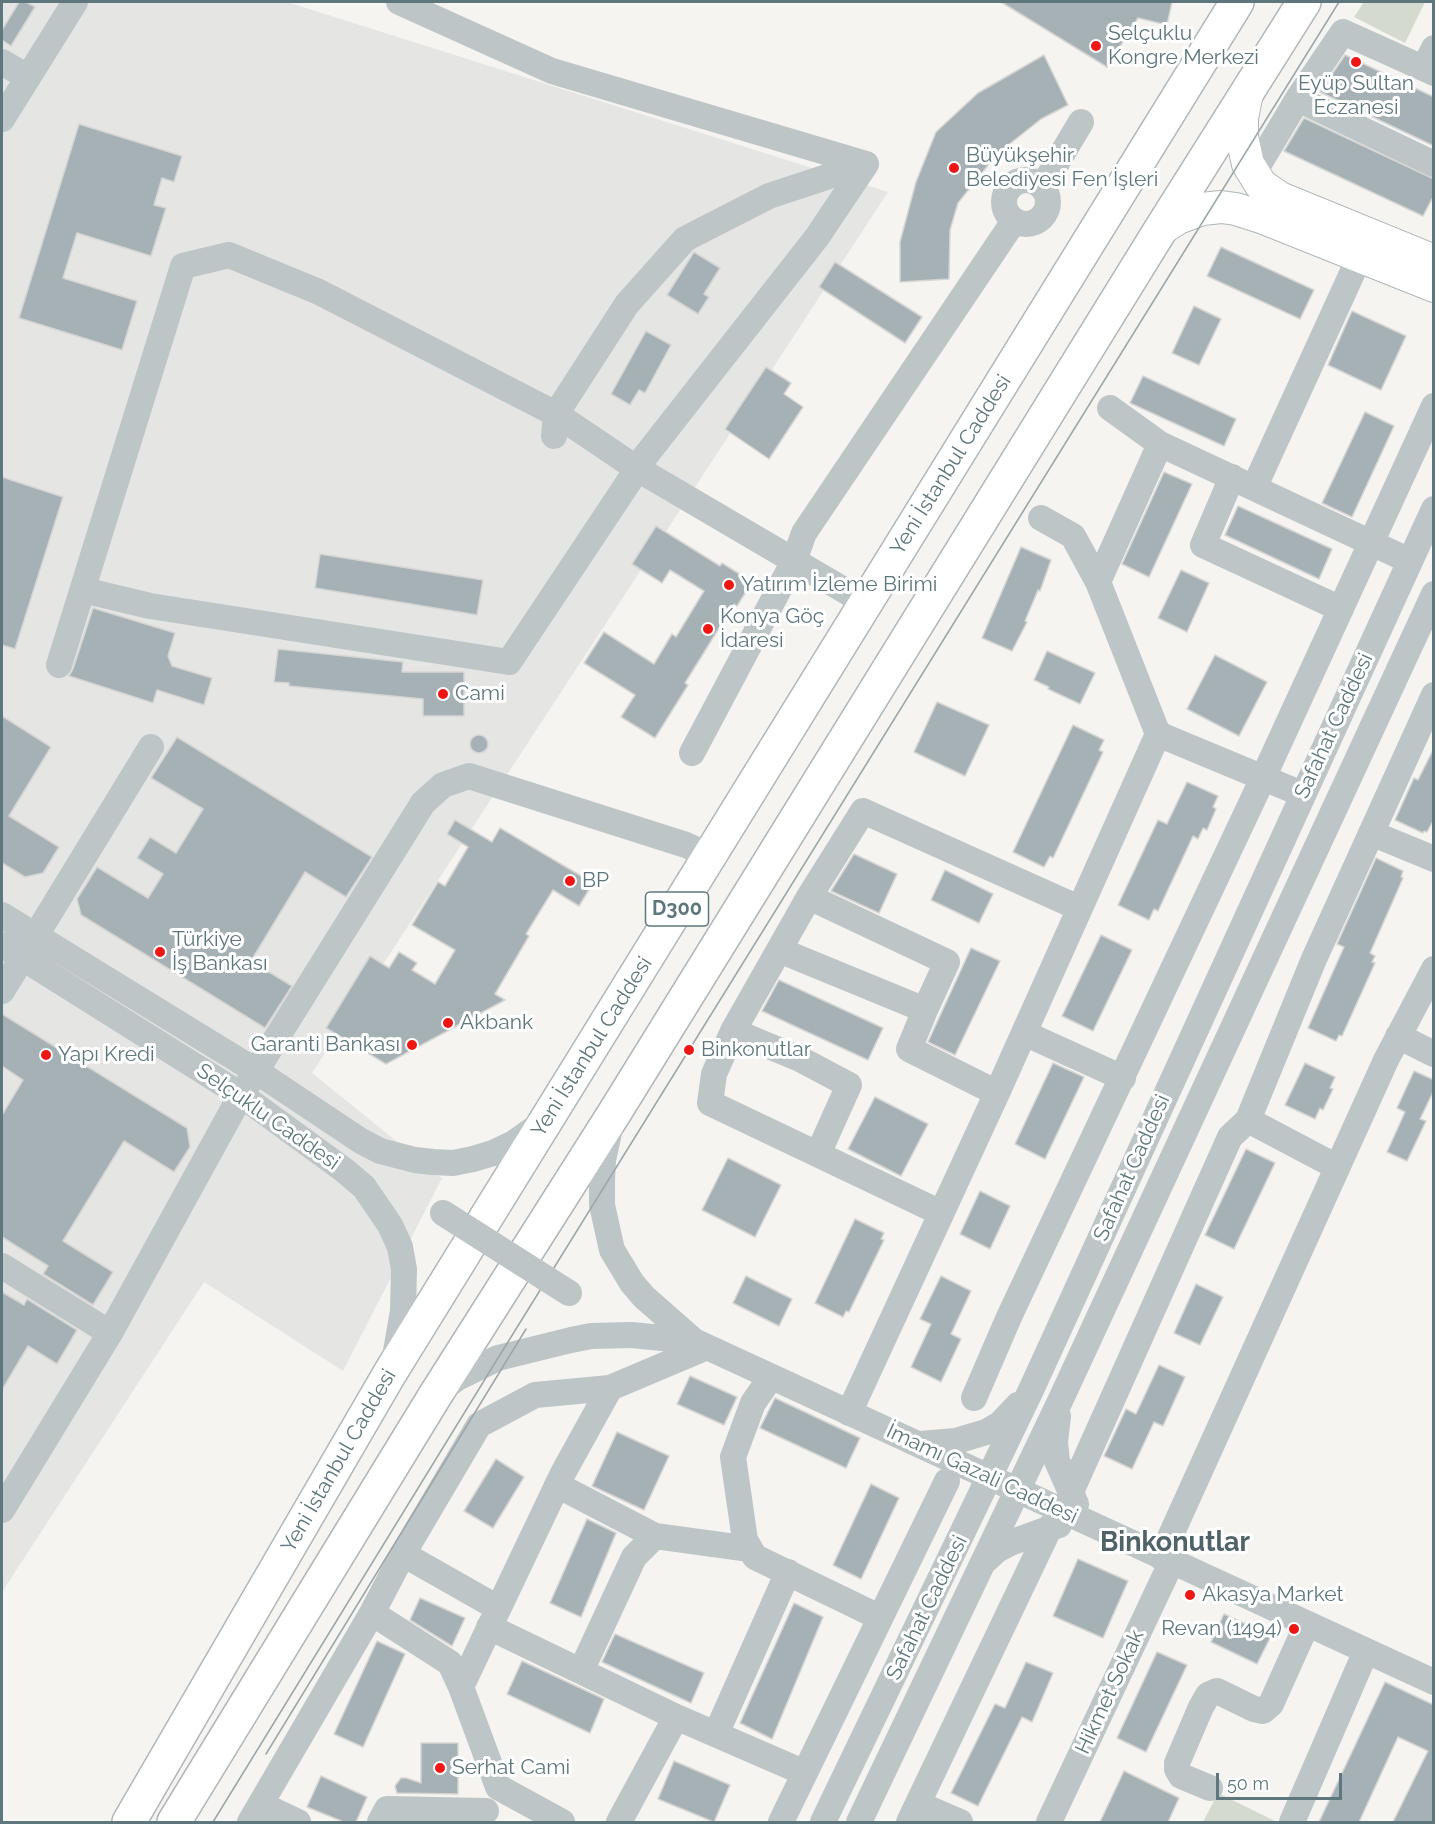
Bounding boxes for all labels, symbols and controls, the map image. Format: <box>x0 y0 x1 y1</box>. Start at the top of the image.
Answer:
place label: Selçuklu Kongre Merkezi <box>1108 21 1259 71</box>
marker: Selçuklu Kongre Merkezi <box>1089 39 1103 53</box>
marker: Eyüp Sultan Eczanesi <box>1349 55 1363 69</box>
place label: Eyüp Sultan Eczanesi <box>1298 71 1414 121</box>
place label: Büyükşehir Belediyesi Fen İşleri <box>966 143 1158 193</box>
marker: Büyükşehir Belediyesi Fen İşleri <box>947 161 961 175</box>
street label: Yeni İstanbul Caddesi <box>885 370 1017 560</box>
place label: Yatırım İzleme Birimi <box>741 572 937 598</box>
marker: Yatırım İzleme Birimi <box>722 578 736 592</box>
place label: Konya Göç İdaresi <box>720 604 824 654</box>
marker: Konya Göç İdaresi <box>701 622 715 636</box>
street label: Safahat Caddesi <box>1289 649 1379 803</box>
place label: Cami <box>455 681 505 707</box>
marker: Cami <box>436 687 450 701</box>
place label: BP <box>582 868 609 894</box>
marker: BP <box>563 874 577 888</box>
road number: D300 <box>646 892 708 926</box>
place label: Türkiye İş Bankası <box>172 927 268 977</box>
marker: Türkiye İş Bankası <box>153 945 167 959</box>
street label: Yeni İstanbul Caddesi <box>526 952 658 1142</box>
place label: Akbank <box>460 1010 533 1036</box>
marker: Akbank <box>441 1016 455 1030</box>
place label: Garanti Bankası <box>251 1032 400 1058</box>
place label: Binkonutlar <box>701 1037 811 1063</box>
marker: Garanti Bankası <box>405 1038 419 1052</box>
place label: Yapı Kredi <box>58 1042 155 1068</box>
marker: Binkonutlar <box>682 1043 696 1057</box>
marker: Yapı Kredi <box>39 1048 53 1062</box>
street label: Selçuklu Caddesi <box>192 1058 344 1176</box>
street label: Safahat Caddesi <box>1088 1091 1176 1245</box>
street label: Yeni İstanbul Caddesi <box>276 1365 402 1557</box>
street label: İmamı Gazali Caddesi <box>882 1419 1082 1529</box>
district label: Binkonutlar <box>1100 1527 1250 1559</box>
street label: Safahat Caddesi <box>881 1532 973 1684</box>
place label: Akasya Market <box>1202 1582 1343 1608</box>
marker: Akasya Market <box>1183 1588 1197 1602</box>
place label: Revan (1494) <box>1161 1616 1282 1642</box>
marker: Revan (1494) <box>1287 1622 1301 1636</box>
street label: Hikmet Sokak <box>1070 1626 1150 1758</box>
place label: Serhat Cami <box>452 1755 570 1781</box>
marker: Serhat Cami <box>433 1761 447 1775</box>
scale bar <box>1219 1761 1345 1799</box>
text: 50 m <box>1227 1773 1269 1794</box>

